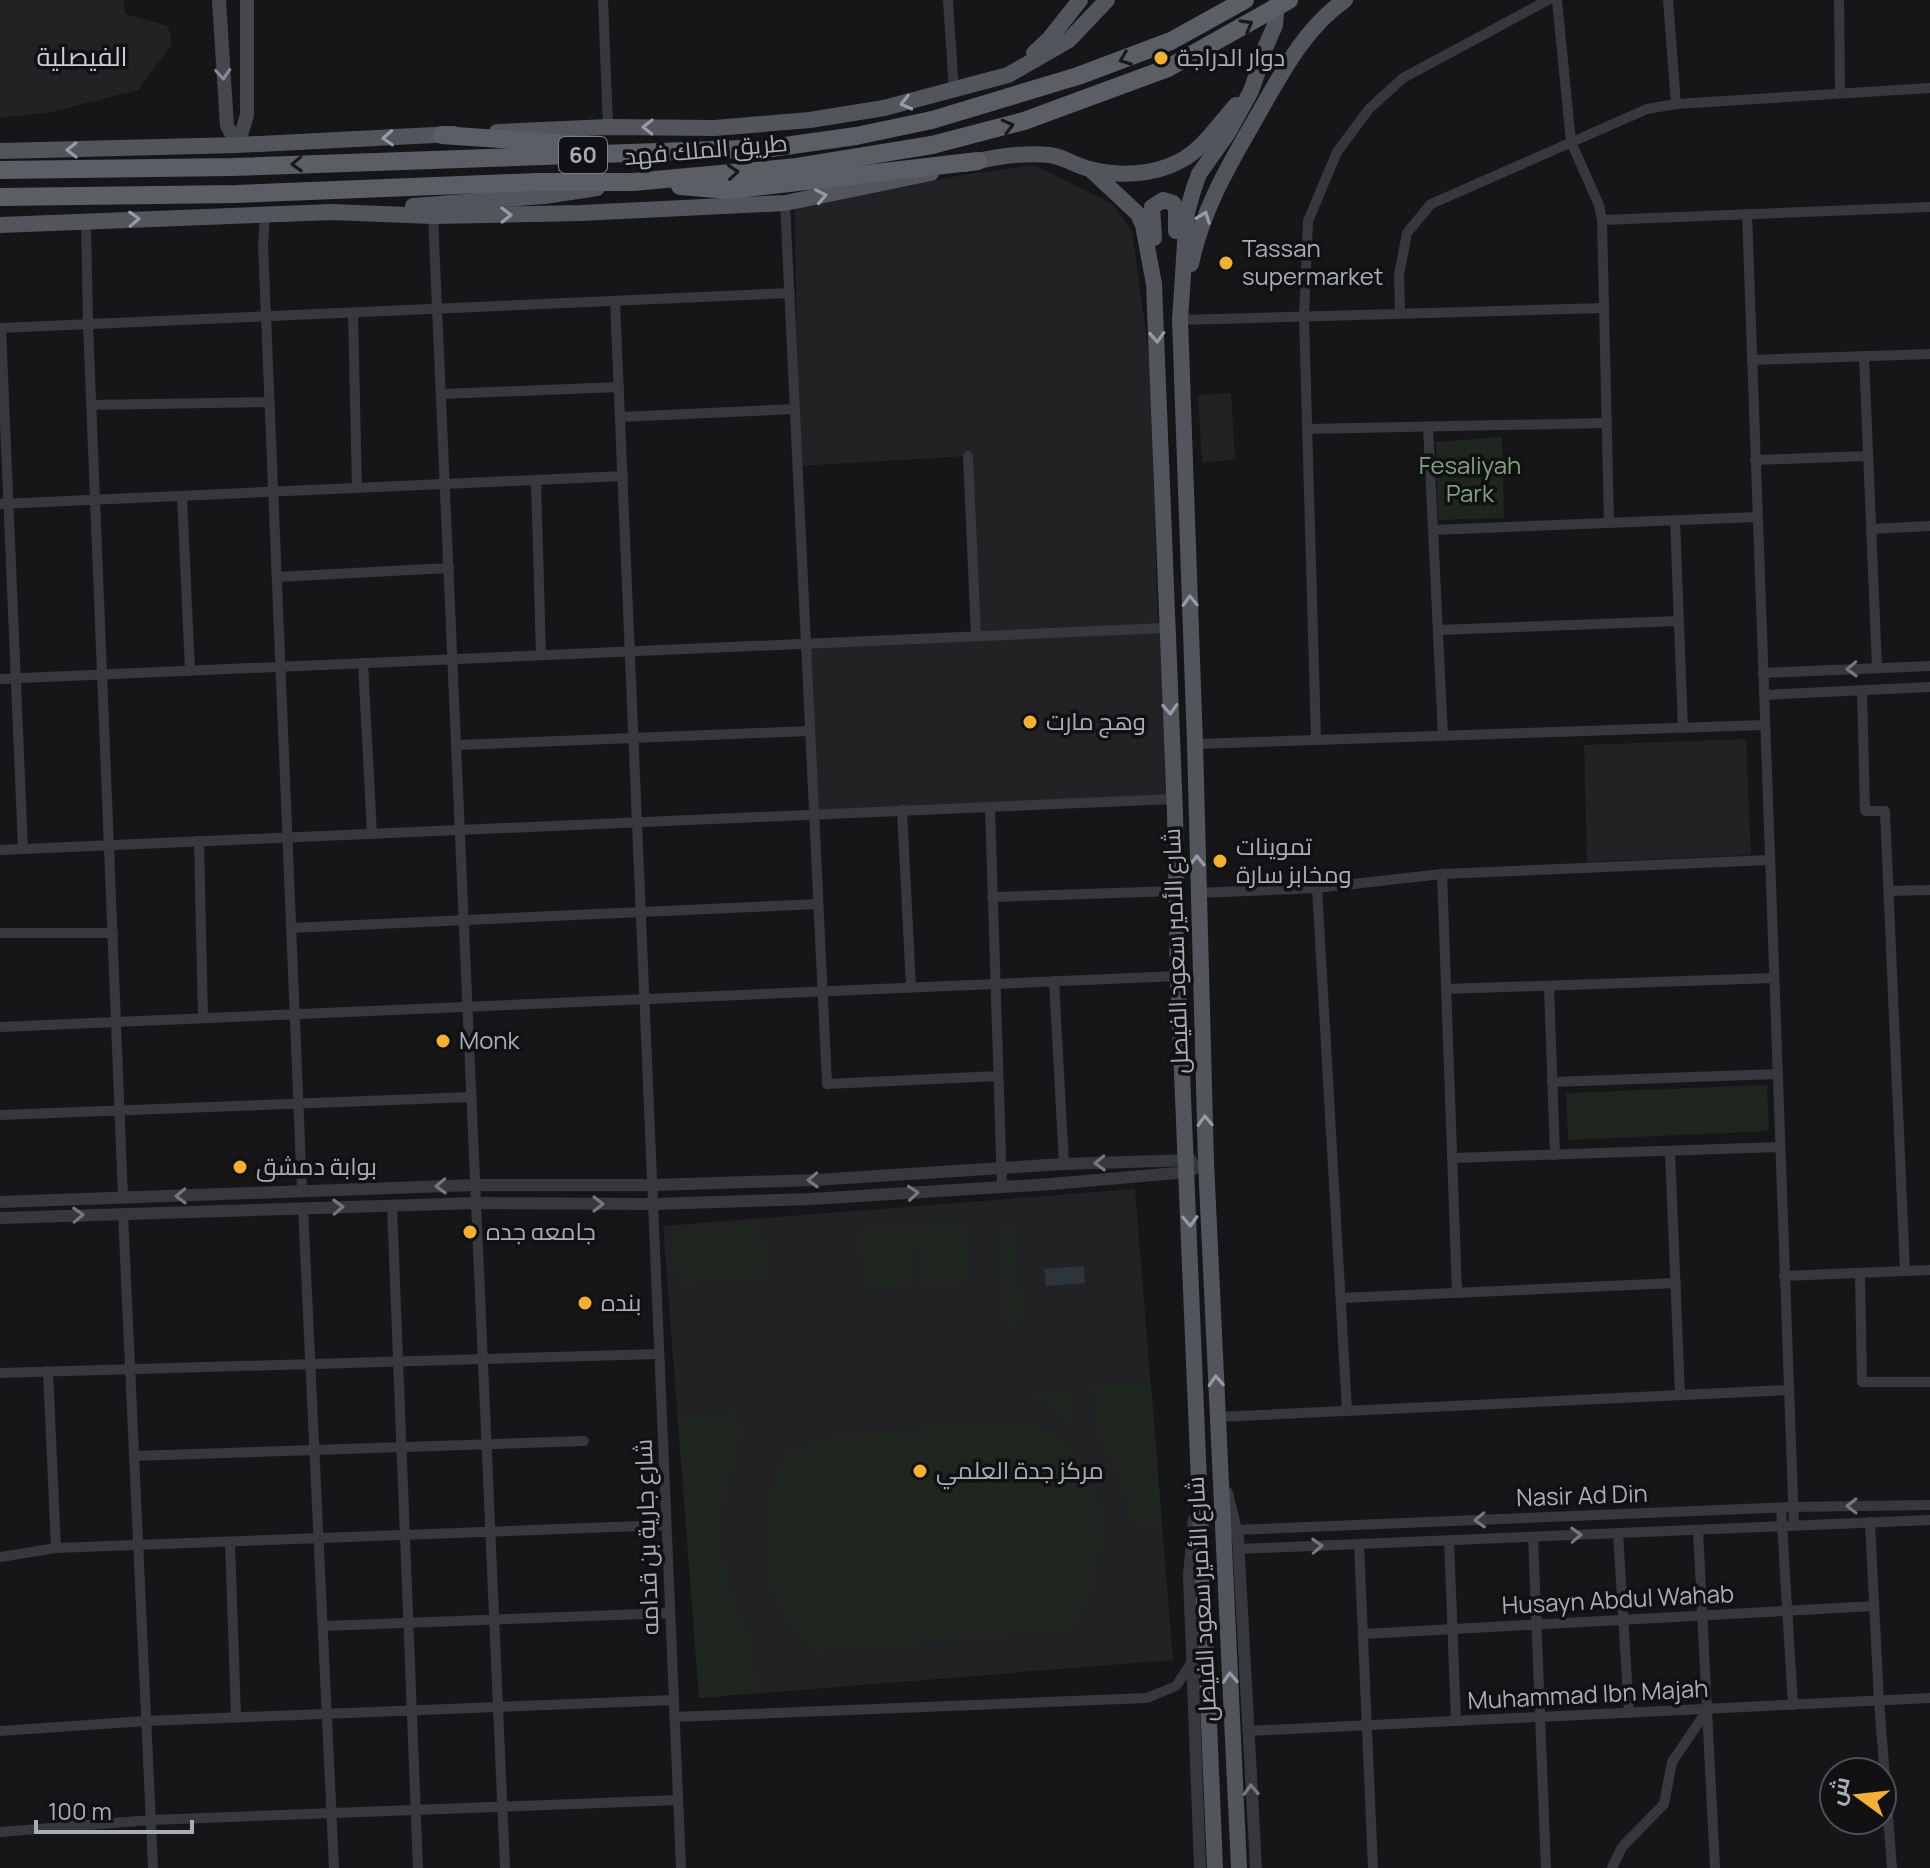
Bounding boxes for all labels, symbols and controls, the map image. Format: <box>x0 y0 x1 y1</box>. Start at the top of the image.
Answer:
one-way arrow <box>1238 19 1253 35</box>
district label: الفيصلية <box>36 38 128 74</box>
place label: دوار الدراجة <box>1177 40 1285 73</box>
one-way arrow <box>1119 49 1133 66</box>
marker: دوار الدراجة <box>1152 49 1170 67</box>
one-way arrow <box>214 68 231 81</box>
one-way arrow <box>899 93 913 110</box>
one-way arrow <box>641 118 654 136</box>
one-way arrow <box>1000 118 1014 135</box>
street label: طريق الملك فهد <box>623 125 789 172</box>
one-way arrow <box>381 129 394 146</box>
road number: 60 <box>559 137 607 173</box>
one-way arrow <box>65 141 78 158</box>
one-way arrow <box>290 156 303 173</box>
one-way arrow <box>727 164 740 181</box>
one-way arrow <box>814 188 827 205</box>
one-way arrow <box>500 206 513 224</box>
one-way arrow <box>128 211 141 228</box>
one-way arrow <box>1195 211 1211 225</box>
place label: Tassan supermarket <box>1242 231 1383 292</box>
marker: Tassan supermarket <box>1217 254 1235 272</box>
one-way arrow <box>1149 331 1166 344</box>
park label: Fesaliyah Park <box>1419 448 1521 509</box>
one-way arrow <box>1181 594 1198 607</box>
one-way arrow <box>1845 660 1858 677</box>
one-way arrow <box>1161 703 1178 716</box>
place label: وهج مارت <box>1046 704 1146 738</box>
marker: وهج مارت <box>1021 713 1039 731</box>
street label: شارع الأمير سعود الفيصل <box>1154 828 1196 1074</box>
place label: تموينات ومخابز سارة <box>1236 829 1352 890</box>
marker: تموينات ومخابز سارة <box>1211 852 1229 870</box>
one-way arrow <box>1188 854 1206 867</box>
place label: Monk <box>459 1023 521 1056</box>
marker: Monk <box>434 1032 452 1050</box>
one-way arrow <box>1196 1114 1213 1127</box>
place label: بوابة دمشق <box>256 1149 377 1182</box>
one-way arrow <box>1093 1154 1106 1171</box>
marker: بوابة دمشق <box>231 1158 249 1176</box>
one-way arrow <box>806 1171 819 1188</box>
one-way arrow <box>434 1178 447 1195</box>
one-way arrow <box>907 1185 920 1202</box>
one-way arrow <box>174 1187 187 1204</box>
one-way arrow <box>592 1195 605 1213</box>
one-way arrow <box>332 1199 345 1216</box>
one-way arrow <box>72 1207 85 1224</box>
place label: جامعه جده <box>486 1214 596 1247</box>
one-way arrow <box>1181 1215 1198 1228</box>
marker: جامعه جده <box>461 1223 479 1241</box>
place label: بنده <box>601 1285 641 1318</box>
marker: بنده <box>576 1294 594 1312</box>
one-way arrow <box>1208 1374 1225 1387</box>
street label: شارع جارية بن قدامه <box>626 1438 666 1636</box>
place label: مركز جدة العلمي <box>936 1453 1104 1490</box>
marker: مركز جدة العلمي <box>911 1462 929 1480</box>
street label: شارع الأمير سعود الفيصل <box>1178 1475 1224 1723</box>
street label: Nasir Ad Din <box>1516 1476 1648 1513</box>
one-way arrow <box>1845 1497 1858 1515</box>
one-way arrow <box>1473 1511 1486 1528</box>
one-way arrow <box>1570 1526 1583 1543</box>
one-way arrow <box>1311 1537 1324 1554</box>
street label: Husayn Abdul Wahab <box>1501 1576 1735 1621</box>
one-way arrow <box>1222 1671 1239 1684</box>
street label: Muhammad Ibn Majah <box>1467 1671 1709 1716</box>
north arrow <box>1818 1756 1898 1836</box>
text: ش <box>1821 1773 1857 1808</box>
one-way arrow <box>1243 1783 1260 1796</box>
scale bar <box>36 1784 192 1834</box>
text: 100 m <box>48 1794 112 1827</box>

